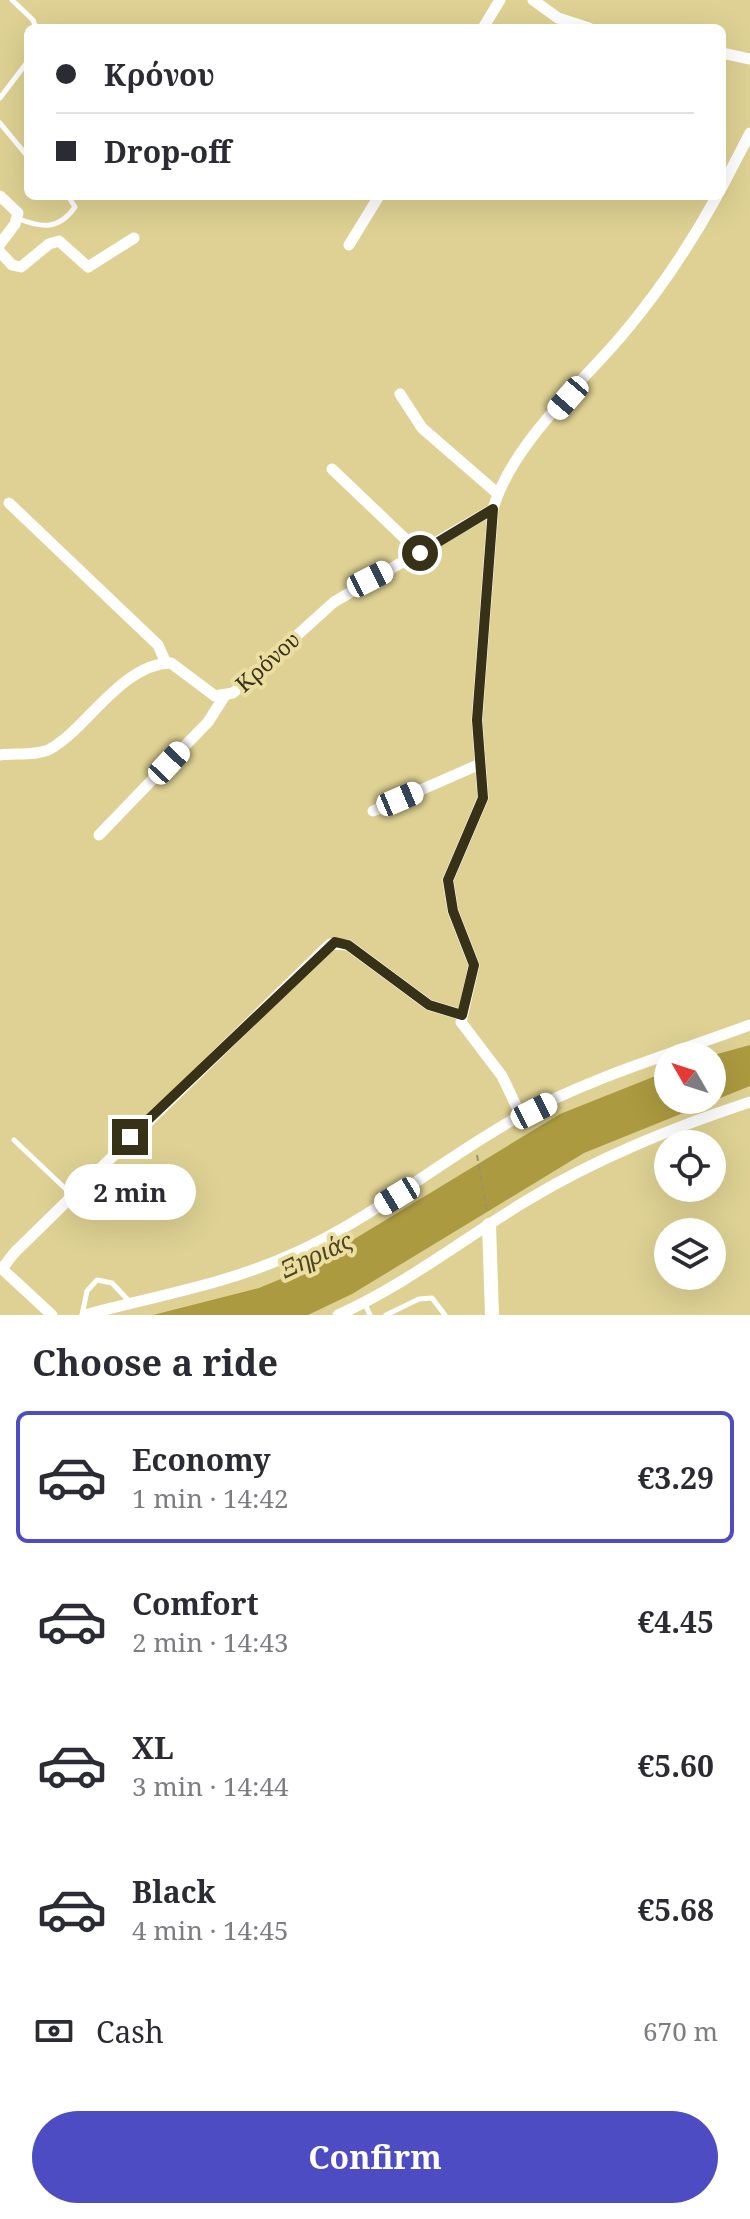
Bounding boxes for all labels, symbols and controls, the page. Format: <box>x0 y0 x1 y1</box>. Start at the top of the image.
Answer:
text: Κρόνου <box>104 54 215 95</box>
text: Drop-off <box>104 131 231 172</box>
car <box>543 372 593 424</box>
route start <box>402 535 438 571</box>
car <box>343 557 397 601</box>
street label: Κρόνου <box>228 624 306 698</box>
car <box>144 737 194 789</box>
car <box>373 779 427 819</box>
north arrow <box>654 1042 726 1114</box>
map controls <box>654 1042 726 1290</box>
car <box>507 1089 561 1133</box>
route end <box>112 1119 148 1155</box>
button: locate <box>654 1130 726 1202</box>
callout: 2 min <box>64 1165 196 1221</box>
car <box>370 1173 424 1219</box>
text: 2 min <box>93 1174 167 1210</box>
button: layers <box>654 1218 726 1290</box>
water label: Ξηριάς <box>273 1223 358 1286</box>
text: Choose a ride <box>32 1338 278 1387</box>
text: Economy <box>132 1439 271 1480</box>
icon: car <box>36 1441 108 1513</box>
text: €3.29 <box>638 1457 714 1498</box>
text: 1 min · 14:42 <box>132 1480 289 1516</box>
text: Comfort <box>132 1583 259 1624</box>
icon: car <box>36 1585 108 1657</box>
text: €4.45 <box>638 1601 714 1642</box>
text: 2 min · 14:43 <box>132 1624 289 1660</box>
text: XL <box>132 1727 174 1768</box>
icon: car <box>36 1729 108 1801</box>
text: €5.60 <box>638 1745 714 1786</box>
text: 3 min · 14:44 <box>132 1768 289 1804</box>
text: Black <box>132 1871 216 1912</box>
icon: car <box>36 1873 108 1945</box>
text: €5.68 <box>638 1889 714 1930</box>
text: 4 min · 14:45 <box>132 1912 289 1948</box>
icon: cash <box>32 2009 76 2053</box>
text: Cash <box>96 2011 164 2052</box>
text: 670 m <box>643 2013 718 2049</box>
button: Confirm <box>32 2111 718 2203</box>

